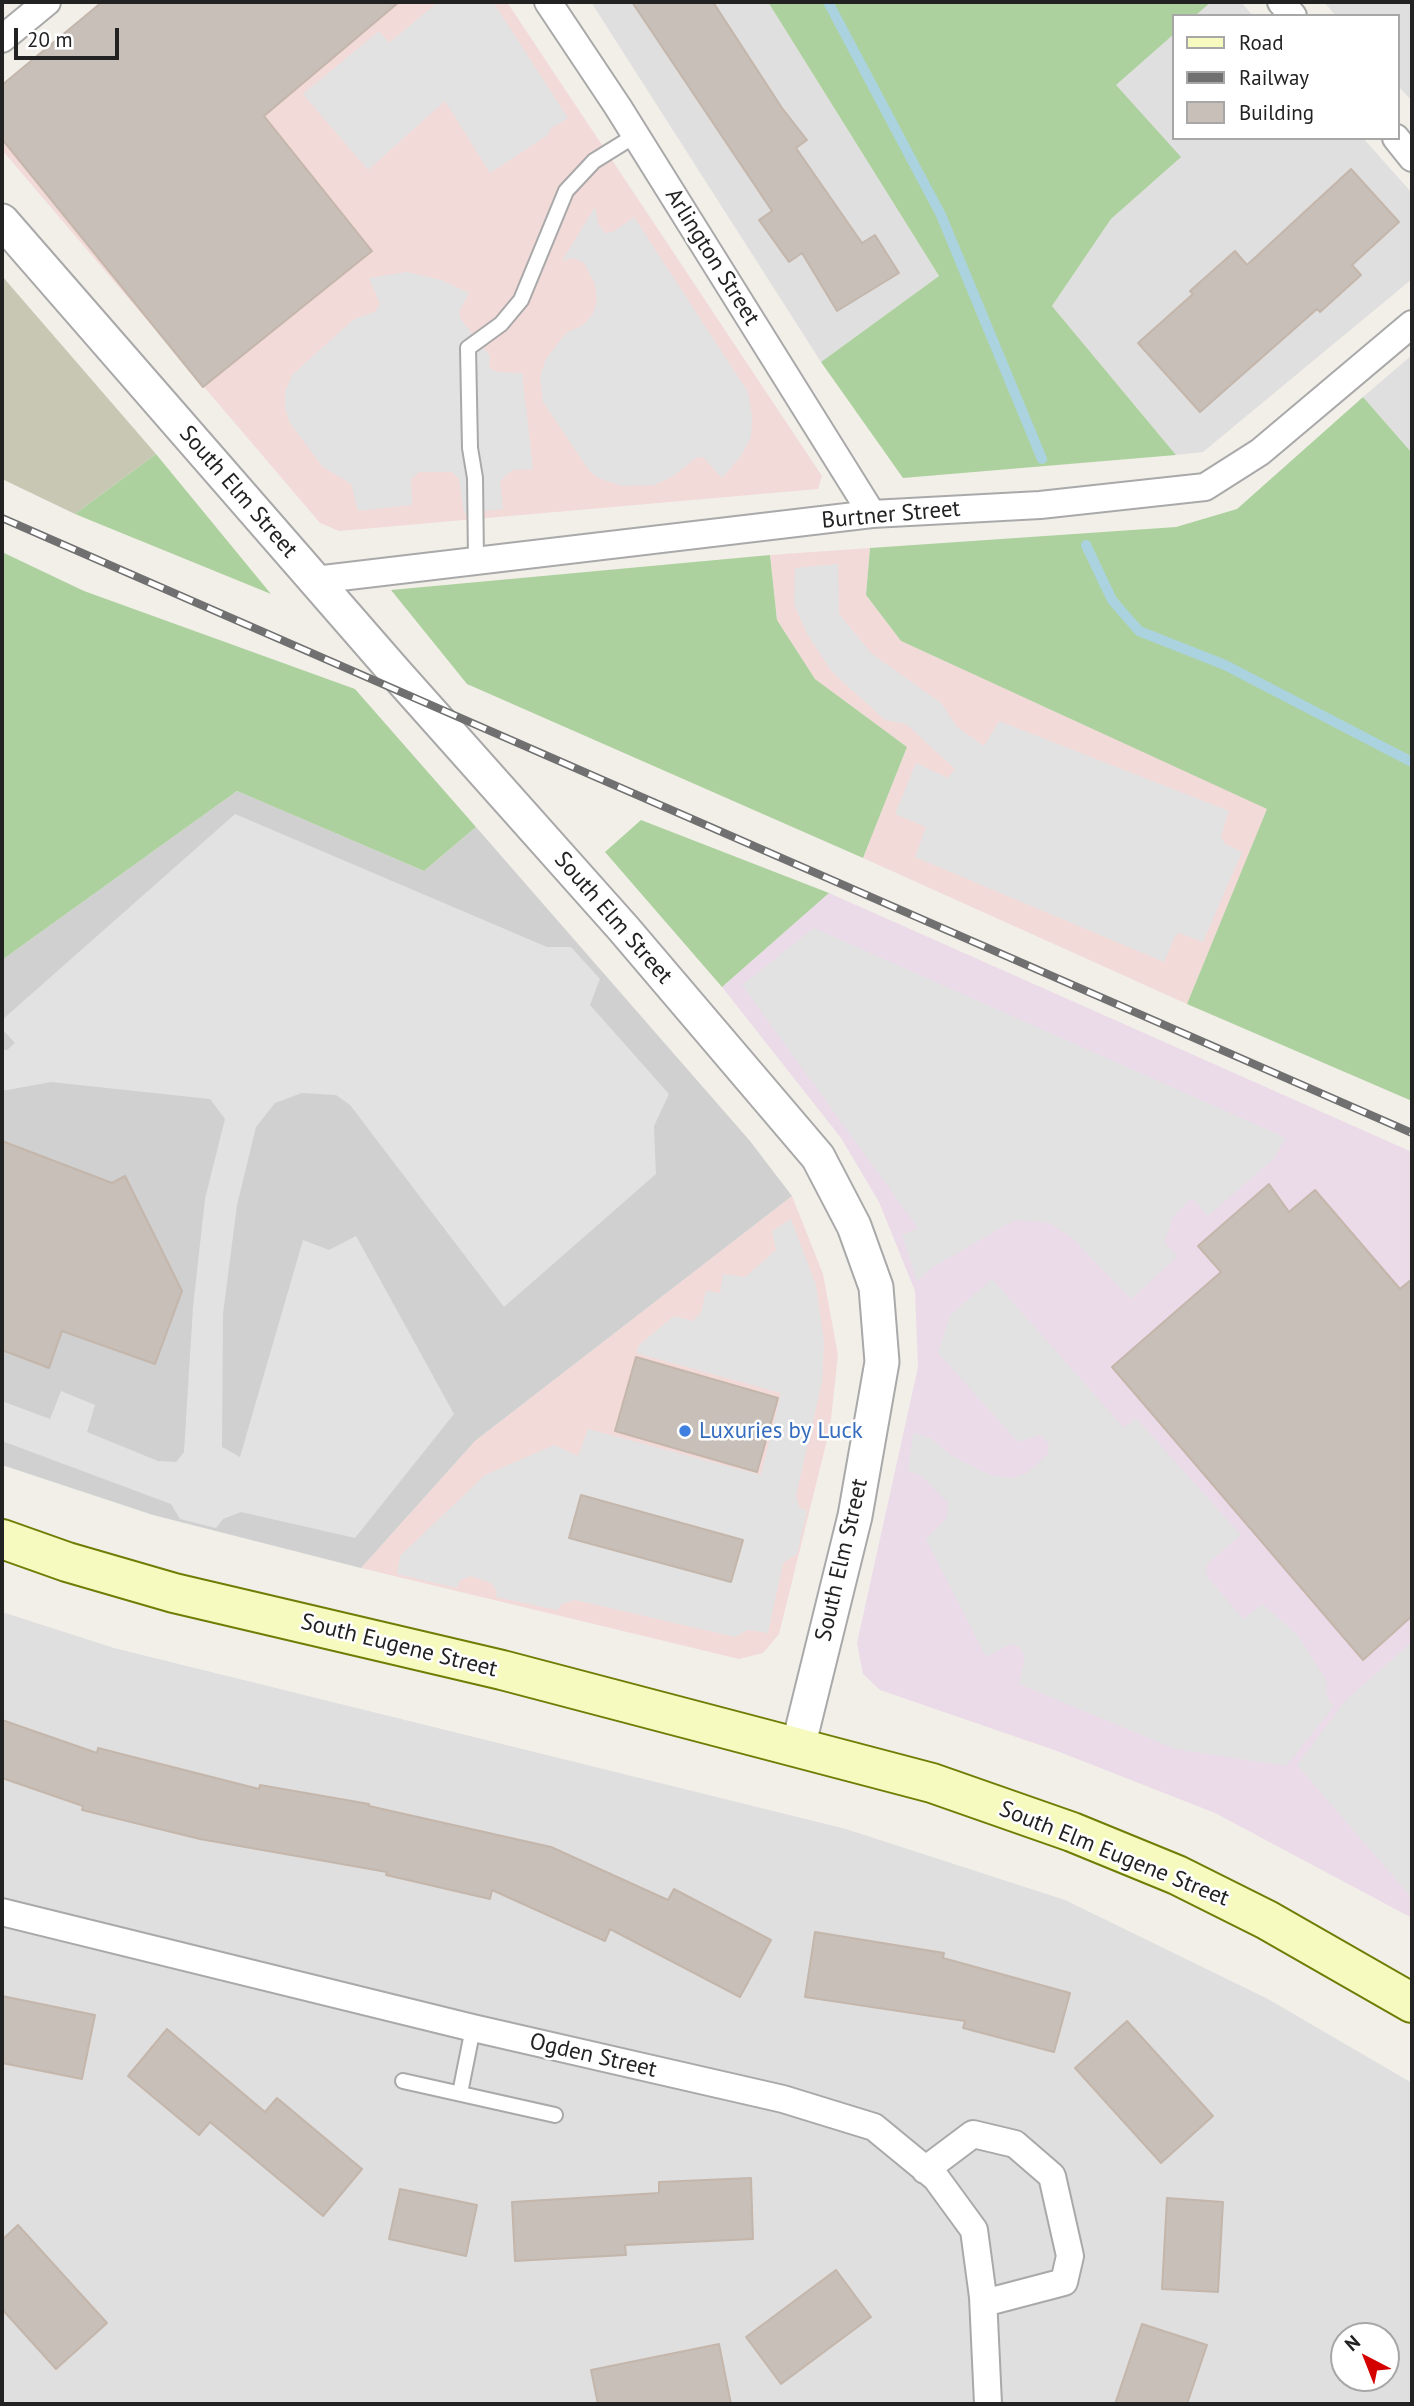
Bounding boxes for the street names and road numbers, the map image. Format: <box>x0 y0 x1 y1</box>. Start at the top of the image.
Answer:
street label: Arlington Street <box>659 183 765 331</box>
street label: South Elm Street <box>173 420 303 564</box>
street label: Burtner Street <box>821 495 961 535</box>
street label: South Elm Street <box>548 846 678 990</box>
street label: South Elm Street <box>810 1476 874 1644</box>
street label: South Eugene Street <box>298 1608 500 1684</box>
street label: South Elm Eugene Street <box>995 1795 1233 1913</box>
street label: Ogden Street <box>527 2028 659 2084</box>

